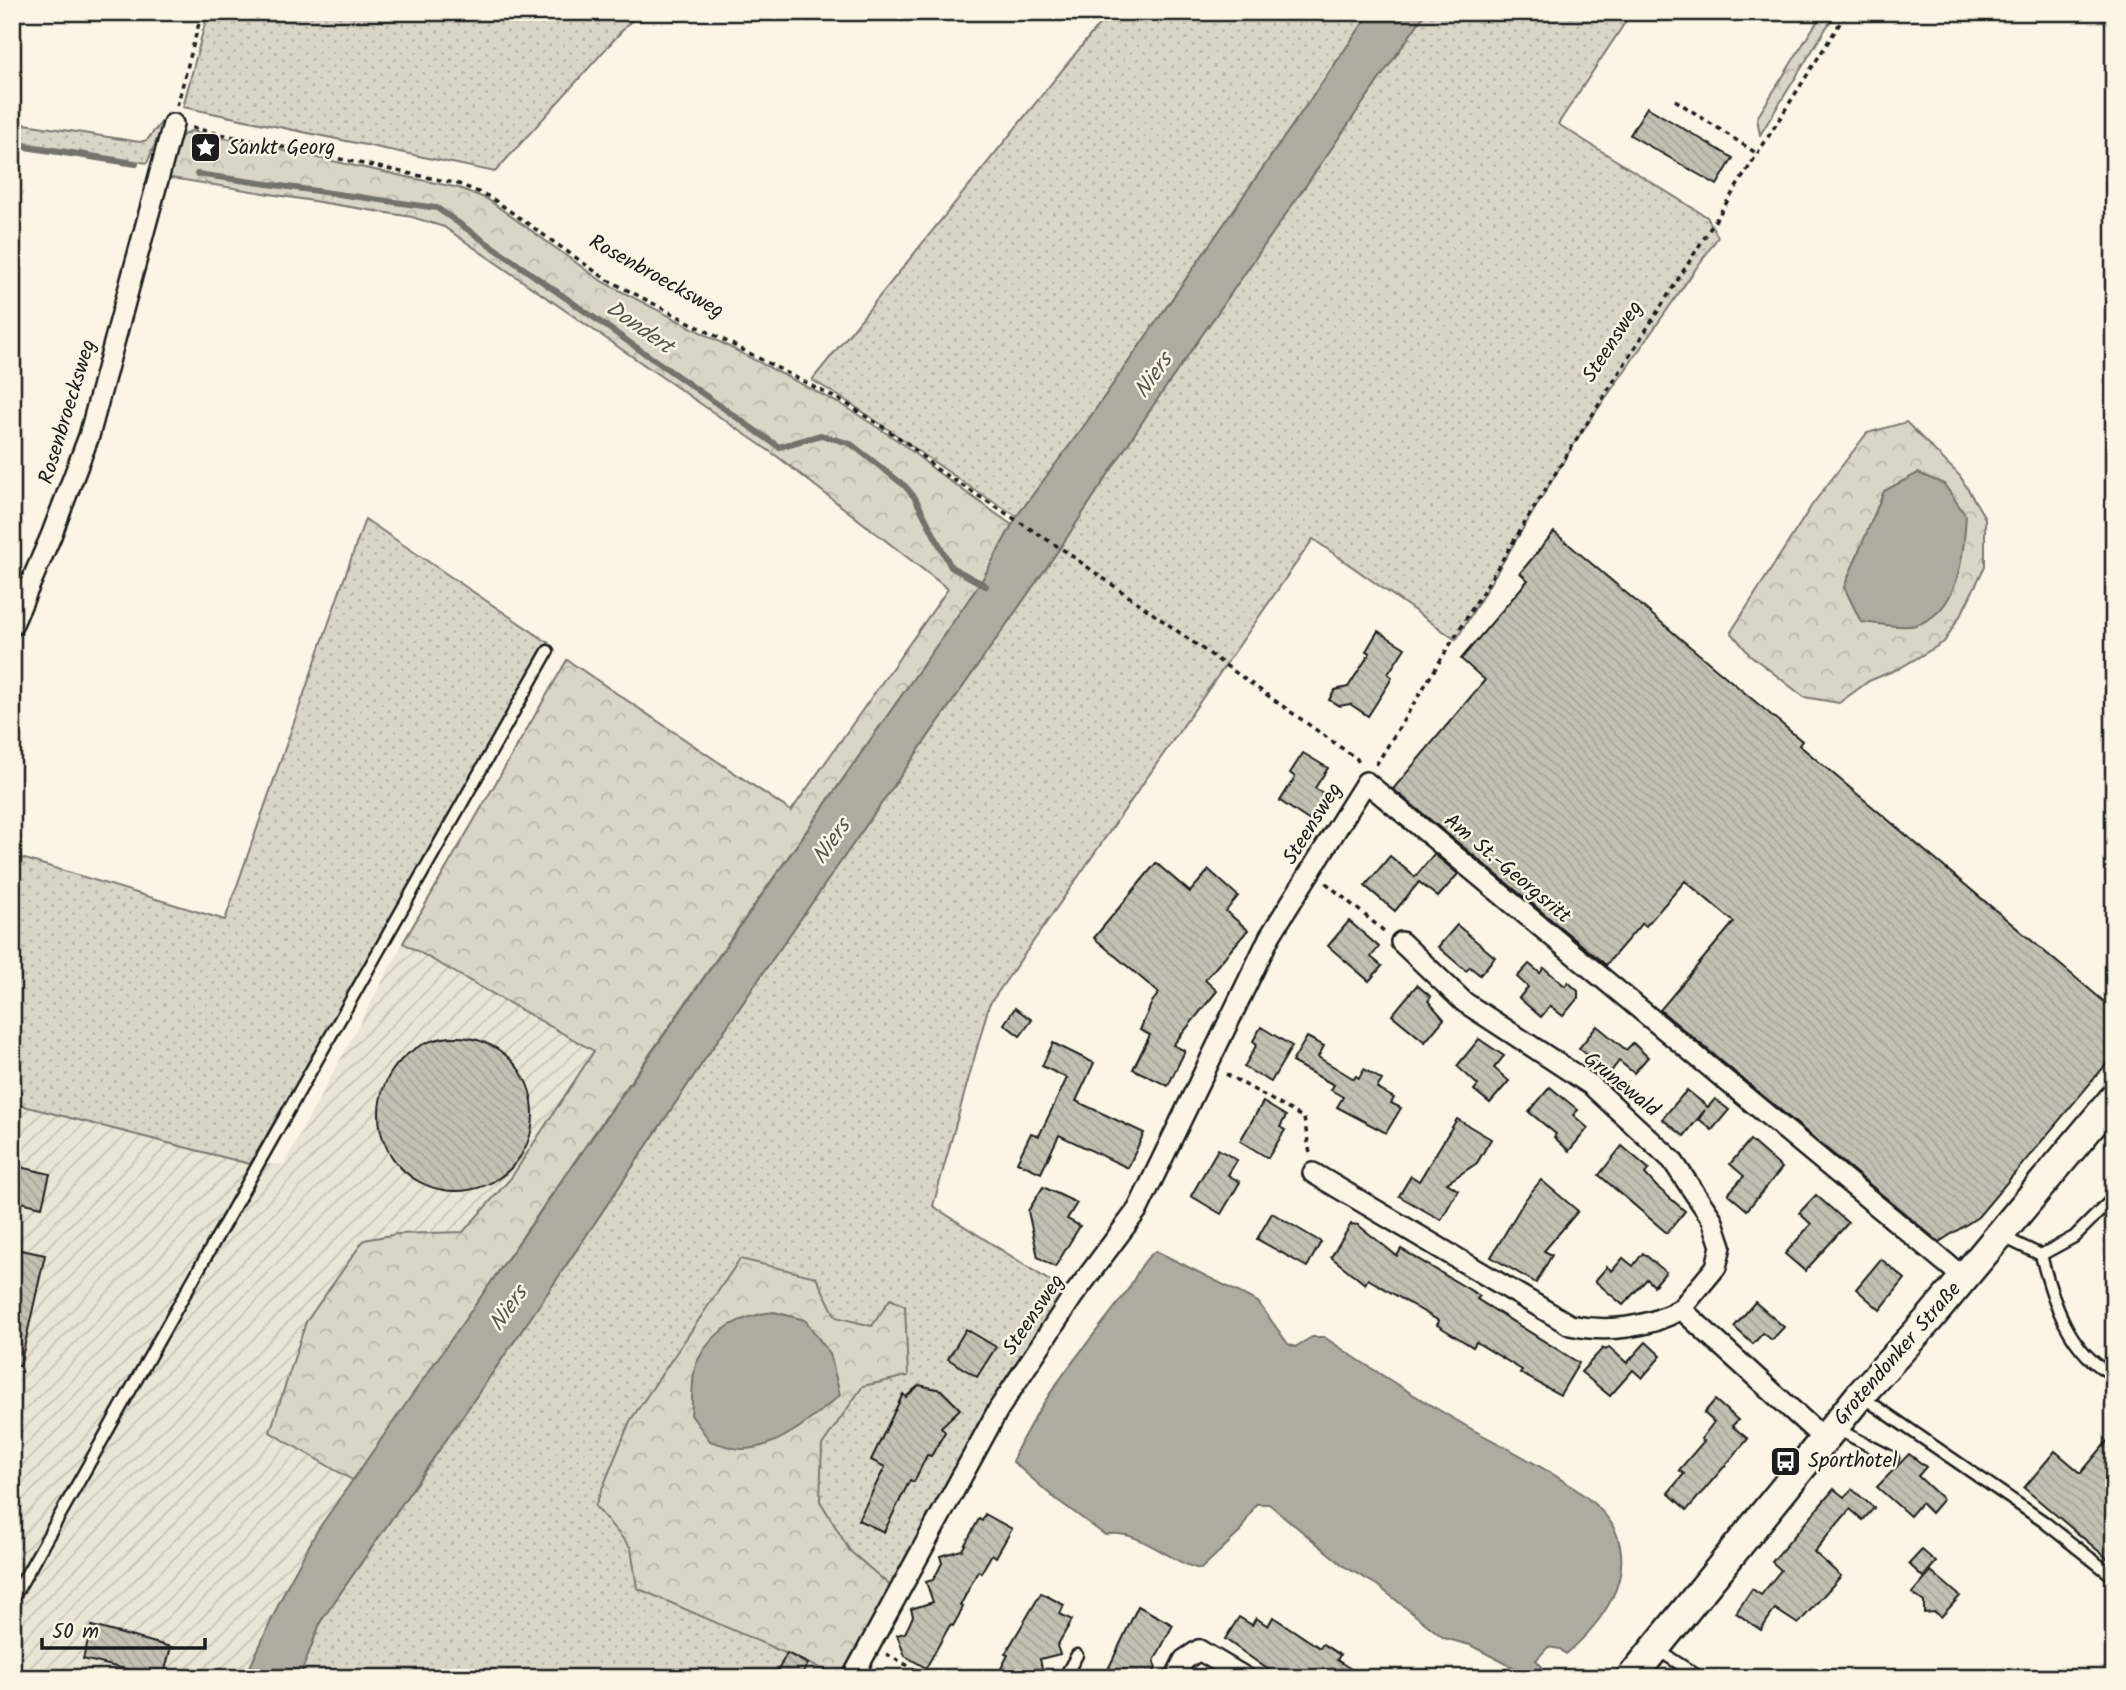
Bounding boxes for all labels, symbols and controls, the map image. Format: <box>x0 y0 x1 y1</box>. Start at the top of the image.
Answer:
place icon: Sankt Georg <box>188 131 222 165</box>
place label: Sankt Georg <box>228 132 335 165</box>
street label: Rosenbroecksweg <box>582 226 730 328</box>
water label: Dondert <box>598 291 684 367</box>
street label: Steensweg <box>1574 294 1652 390</box>
street label: Rosenbroecksweg <box>30 335 106 489</box>
water label: Niers <box>1125 344 1184 406</box>
street label: Steensweg <box>1275 776 1351 872</box>
street label: Am St.-Georgsritt <box>1436 806 1579 933</box>
water label: Niers <box>803 810 862 872</box>
street label: Grunewald <box>1576 1044 1667 1127</box>
street label: Steensweg <box>995 1268 1073 1362</box>
street label: Grotendonker Straße <box>1826 1274 1970 1433</box>
water label: Niers <box>480 1277 539 1339</box>
bus stop icon: Sporthotel <box>1768 1444 1802 1478</box>
place label: Sporthotel <box>1808 1445 1897 1478</box>
scale bar <box>42 1606 205 1650</box>
text: 50 m <box>52 1616 99 1649</box>

